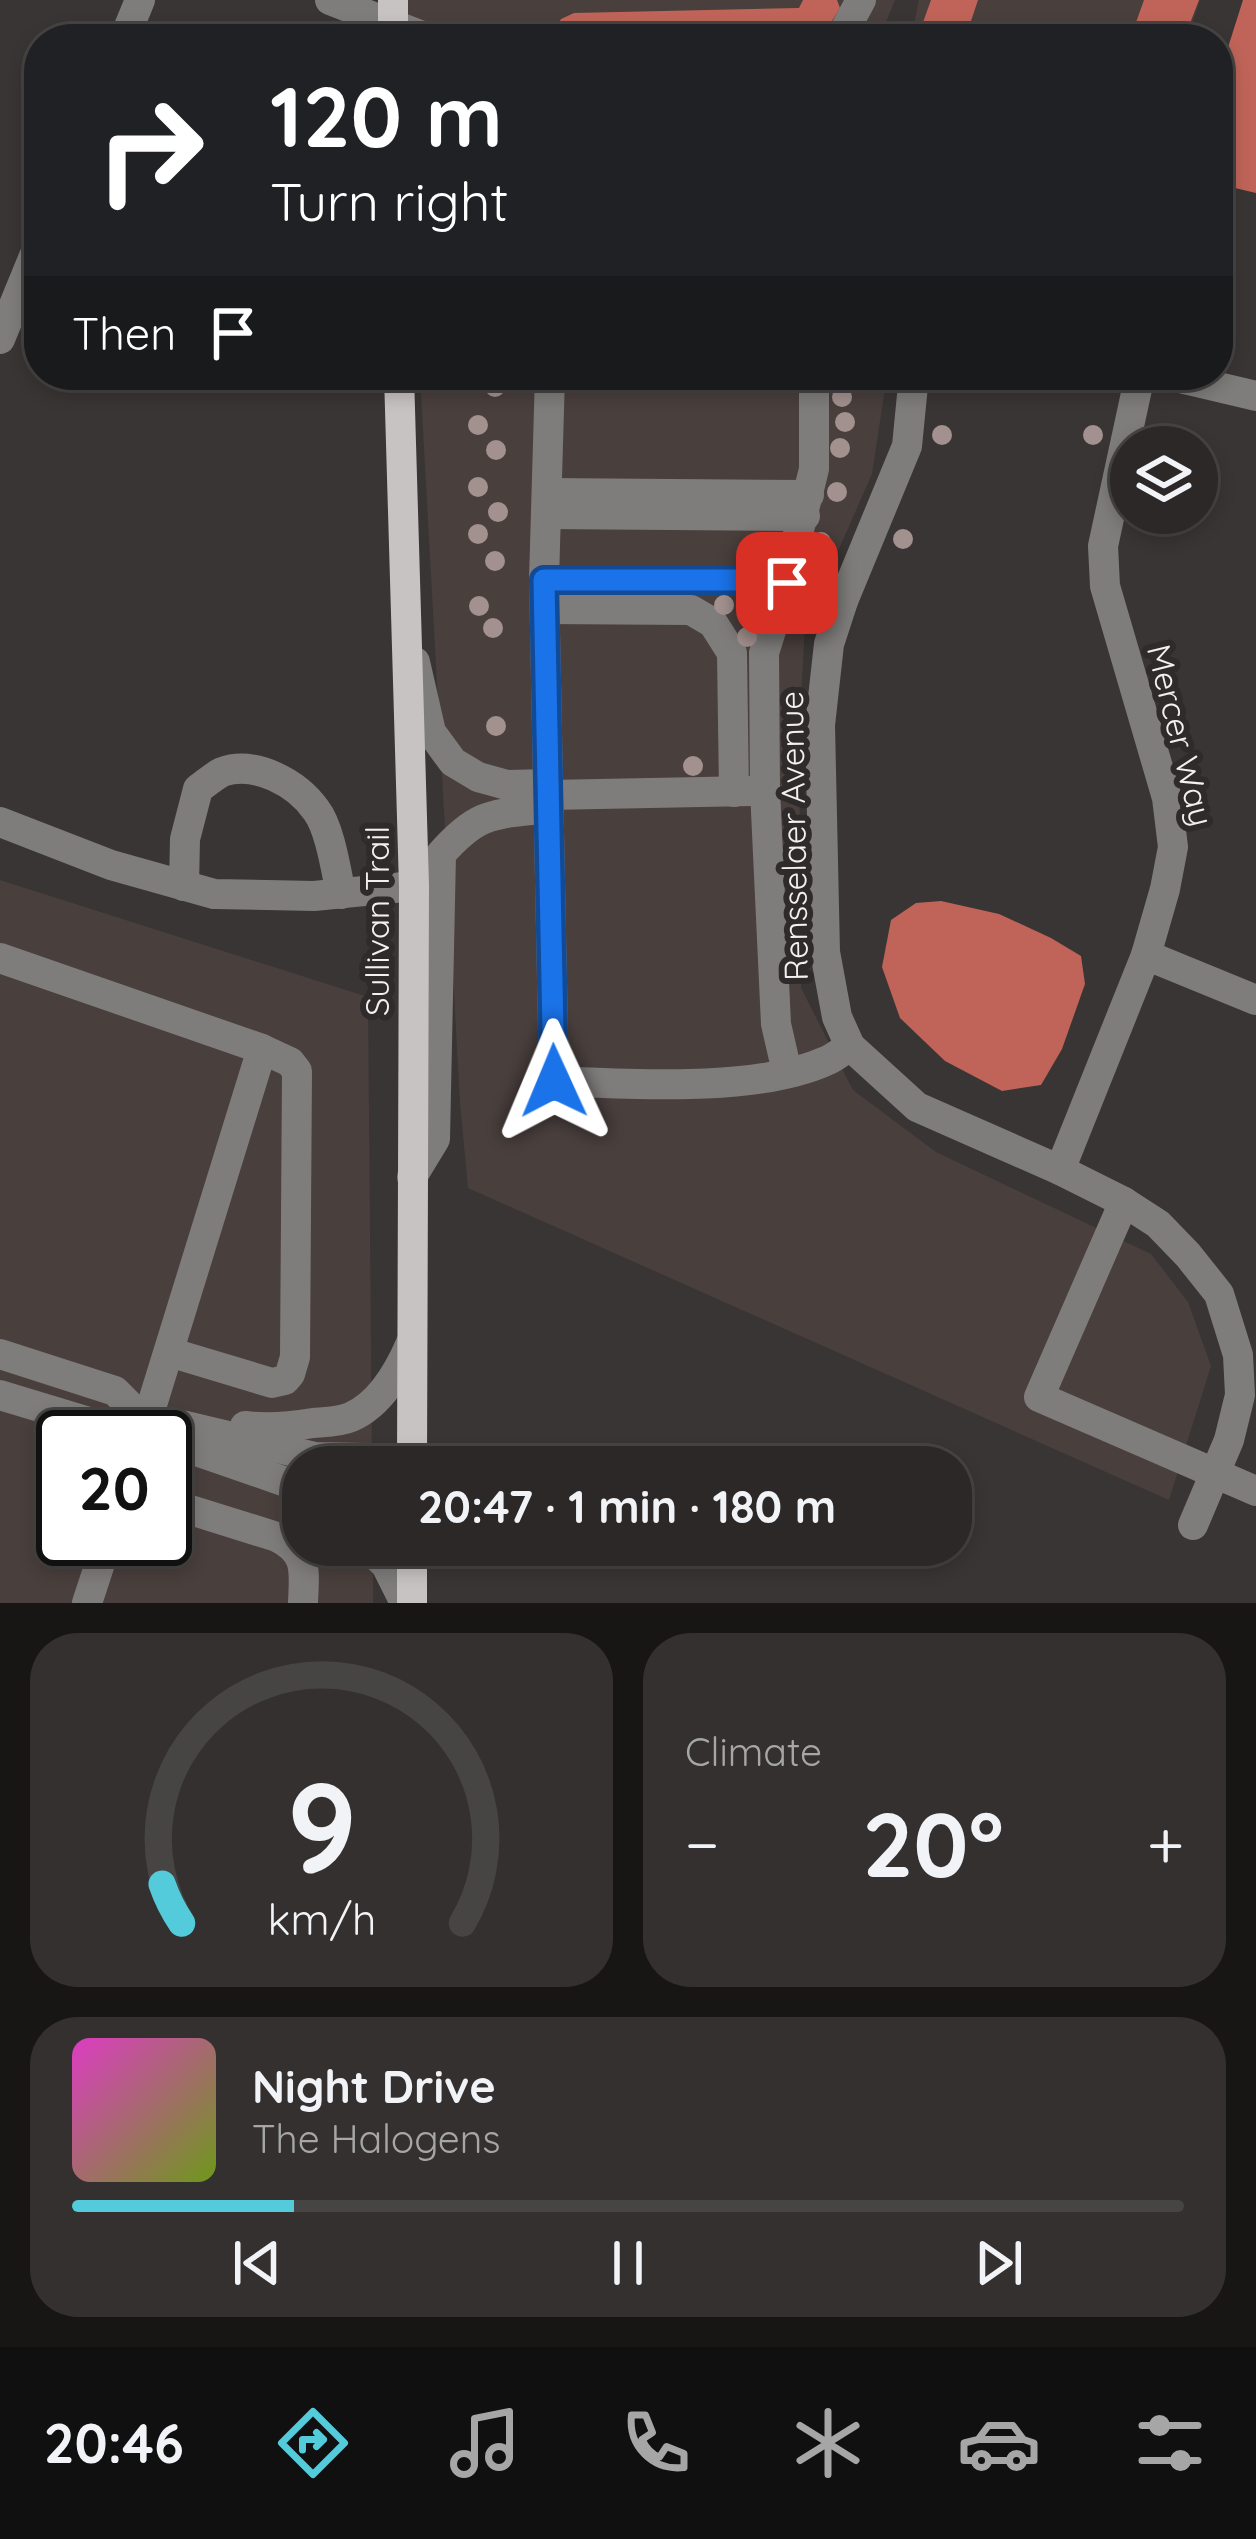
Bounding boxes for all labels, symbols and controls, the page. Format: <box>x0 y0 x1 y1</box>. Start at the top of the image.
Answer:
text: 120 m <box>270 63 503 168</box>
icon: right <box>72 72 228 228</box>
text: Turn right <box>270 167 509 235</box>
icon: arrive <box>200 300 266 366</box>
text: Then <box>72 305 176 361</box>
map controls <box>1110 426 1218 534</box>
button: layers <box>1110 426 1218 534</box>
pin <box>736 532 838 634</box>
icon: arrive <box>754 550 820 616</box>
street label: Mercer Way <box>1139 640 1223 830</box>
street label: Rensselaer Avenue <box>770 691 816 981</box>
street label: Sullivan Trail <box>356 826 397 1016</box>
position arrow <box>491 1018 617 1144</box>
speed limit sign: 20 <box>36 1410 192 1566</box>
text: 20:47 · 1 min · 180 m <box>418 1478 836 1534</box>
text: Climate <box>685 1727 822 1776</box>
text: 9 <box>286 1747 357 1903</box>
text: 20° <box>862 1787 1004 1900</box>
text: − <box>685 1802 719 1885</box>
text: + <box>1147 1802 1184 1885</box>
text: km/h <box>267 1892 376 1946</box>
text: Night Drive <box>252 2058 496 2114</box>
text: The Halogens <box>252 2114 501 2163</box>
icon: previous <box>224 2230 290 2296</box>
icon: pause <box>595 2230 661 2296</box>
icon: next <box>966 2230 1032 2296</box>
icon: directions <box>271 2401 355 2485</box>
icon: music <box>443 2401 527 2485</box>
icon: phone <box>614 2401 698 2485</box>
icon: climate <box>786 2401 870 2485</box>
icon: car <box>957 2401 1041 2485</box>
icon: filters <box>1128 2401 1212 2485</box>
text: 20:46 <box>44 2409 184 2477</box>

